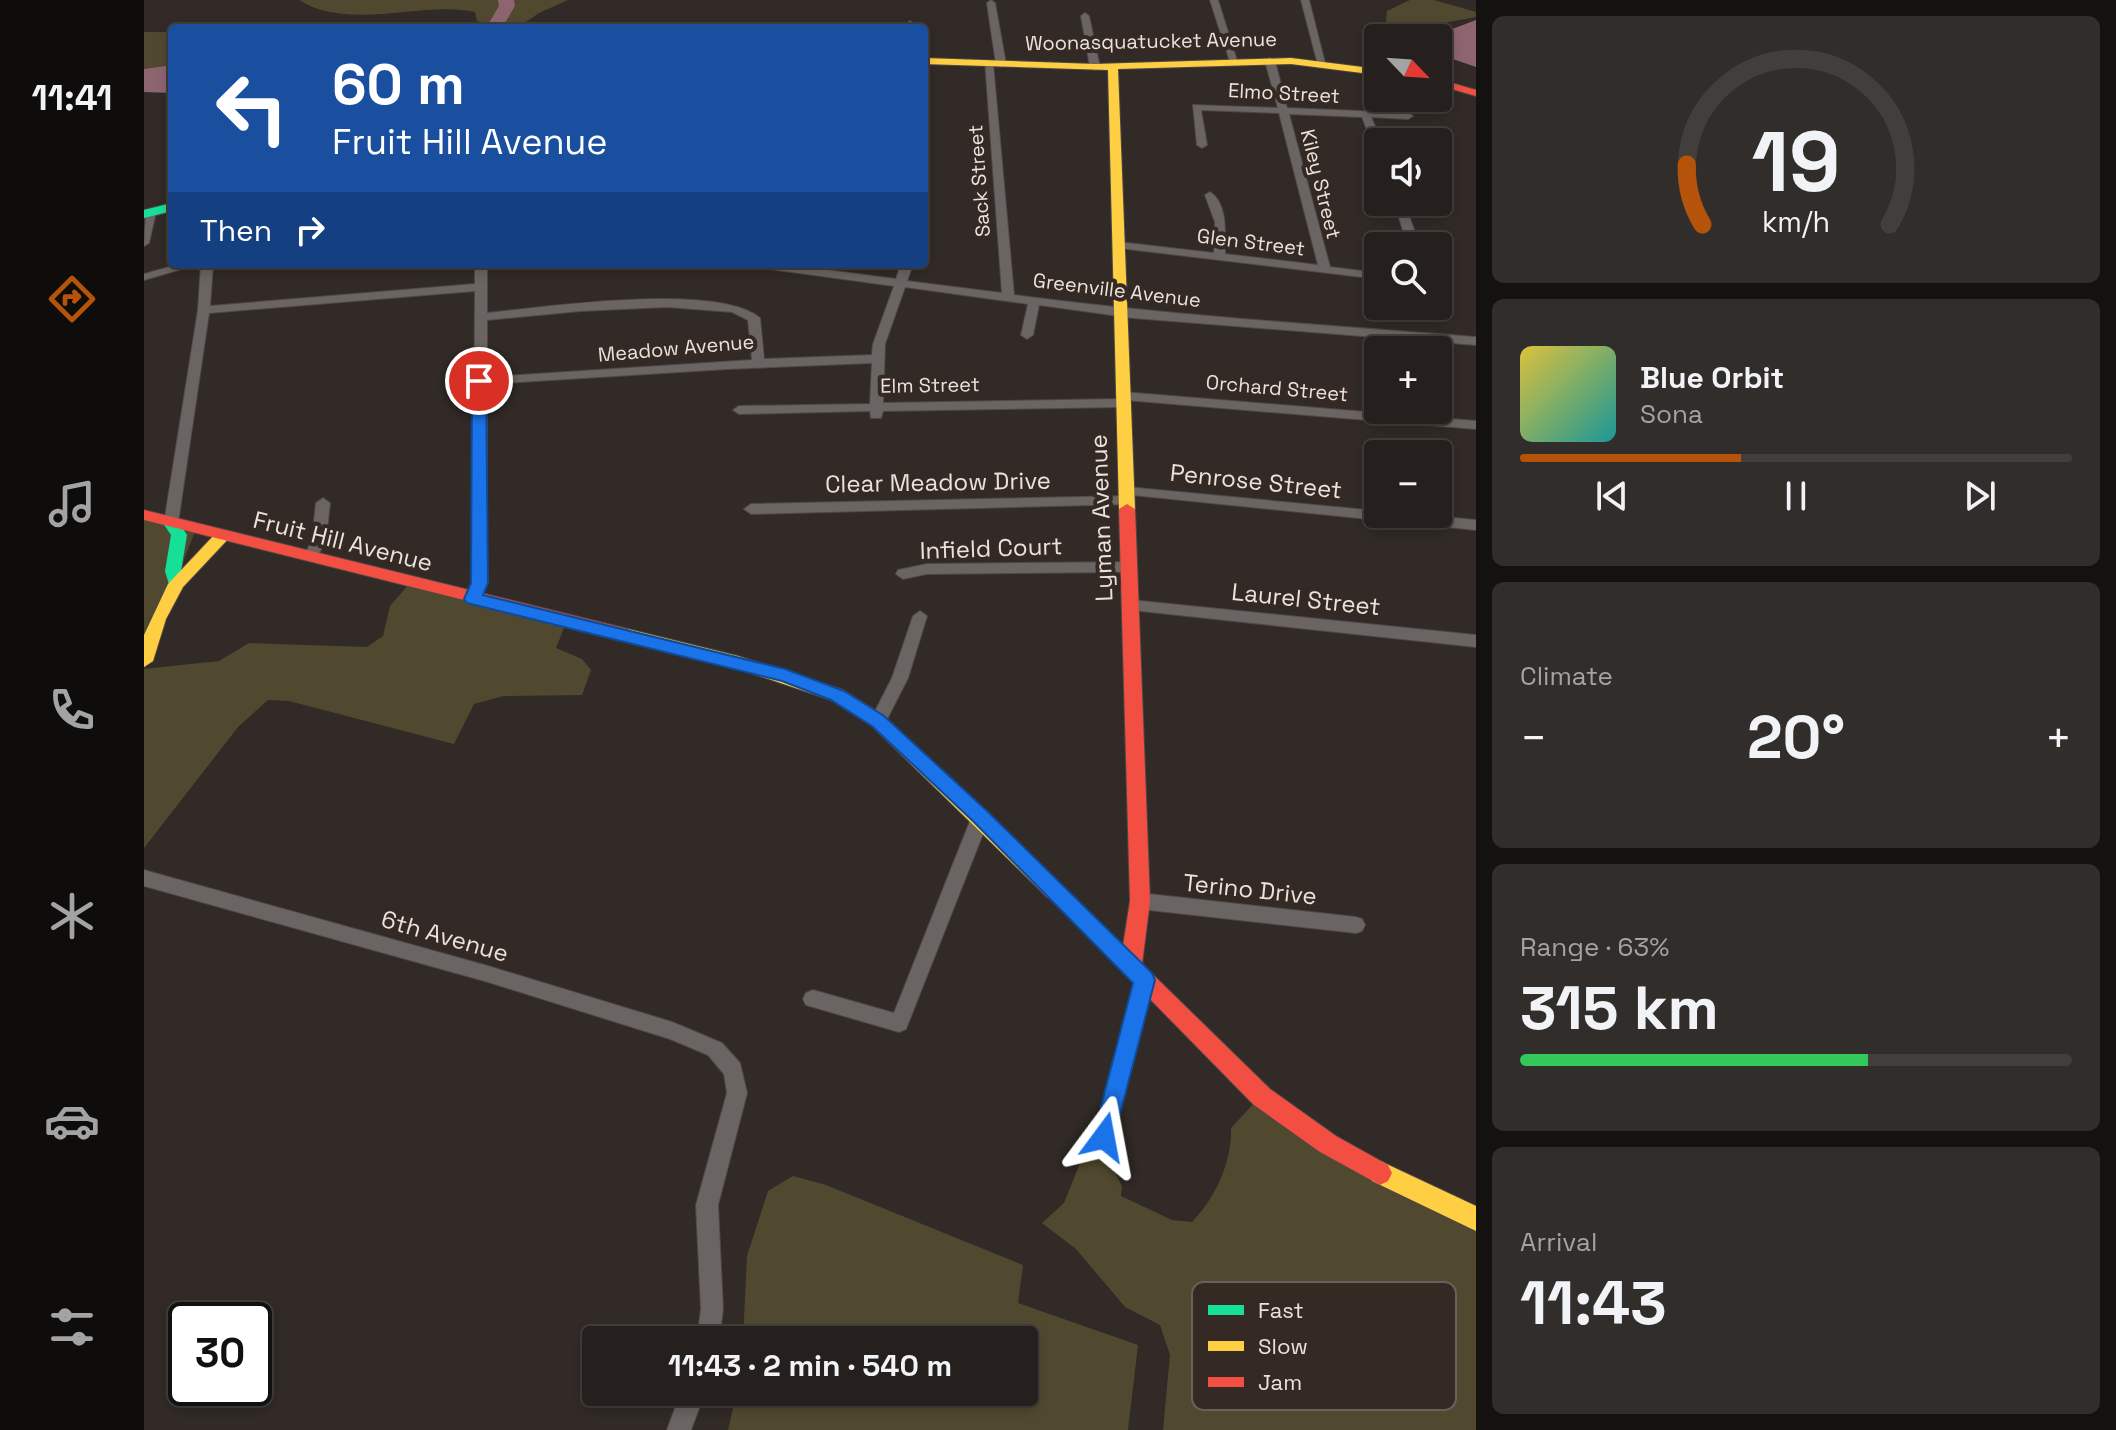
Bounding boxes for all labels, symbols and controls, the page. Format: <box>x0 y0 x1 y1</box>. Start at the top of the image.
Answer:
north arrow <box>1364 24 1452 112</box>
map controls <box>1364 24 1452 528</box>
street label: Woonasquatucket Avenue <box>1025 26 1277 56</box>
text: 60 m <box>332 49 465 120</box>
icon: left <box>200 56 304 160</box>
text: 11:41 <box>31 75 113 121</box>
street label: Elmo Street <box>1227 77 1341 109</box>
text: 19 <box>1751 109 1841 215</box>
text: Fruit Hill Avenue <box>332 119 608 165</box>
street label: Sack Street <box>962 124 996 238</box>
street label: Kiley Street <box>1295 126 1347 242</box>
button: sound <box>1364 128 1452 216</box>
text: km/h <box>1762 205 1830 241</box>
icon: right <box>288 208 332 252</box>
text: Then <box>200 211 272 250</box>
street label: Glen Street <box>1196 222 1306 262</box>
button: search <box>1364 232 1452 320</box>
street label: Greenville Avenue <box>1032 267 1202 313</box>
icon: directions <box>44 271 100 327</box>
street label: Meadow Avenue <box>597 328 755 368</box>
button: + <box>1364 336 1452 424</box>
pin <box>445 347 513 415</box>
text: Blue Orbit <box>1640 358 1784 397</box>
icon: arrive <box>457 359 501 403</box>
street label: Orchard Street <box>1205 369 1349 407</box>
street label: Elm Street <box>880 371 980 399</box>
text: Sona <box>1640 397 1703 431</box>
street label: Lyman Avenue <box>1083 434 1119 602</box>
button: − <box>1364 440 1452 528</box>
street label: Penrose Street <box>1168 457 1344 505</box>
street label: Clear Meadow Drive <box>825 465 1051 499</box>
icon: previous <box>1590 474 1634 518</box>
icon: pause <box>1774 474 1818 518</box>
icon: next <box>1958 474 2002 518</box>
icon: music <box>44 476 100 532</box>
street label: Fruit Hill Avenue <box>250 504 436 578</box>
street label: Infield Court <box>919 530 1063 566</box>
street label: Laurel Street <box>1230 576 1382 622</box>
text: Climate <box>1520 659 1613 693</box>
icon: phone <box>44 682 100 738</box>
text: 20° <box>1747 699 1845 776</box>
text: − <box>1520 710 1547 766</box>
text: + <box>2045 710 2072 766</box>
street label: Terino Drive <box>1182 867 1318 911</box>
icon: climate <box>44 888 100 944</box>
street label: 6th Avenue <box>378 903 512 969</box>
text: Range · 63% <box>1520 930 1669 964</box>
text: 315 km <box>1520 970 1719 1047</box>
icon: car <box>44 1093 100 1149</box>
position arrow <box>1062 1095 1146 1179</box>
text: Arrival <box>1520 1225 1597 1259</box>
text: 11:43 <box>1520 1265 1667 1342</box>
legend <box>1192 1282 1456 1410</box>
text: Fast <box>1258 1296 1304 1324</box>
icon: filters <box>44 1299 100 1355</box>
speed limit sign: 30 <box>168 1302 272 1406</box>
text: Slow <box>1258 1332 1308 1360</box>
text: 11:43 · 2 min · 540 m <box>668 1346 952 1385</box>
text: Jam <box>1258 1368 1302 1396</box>

